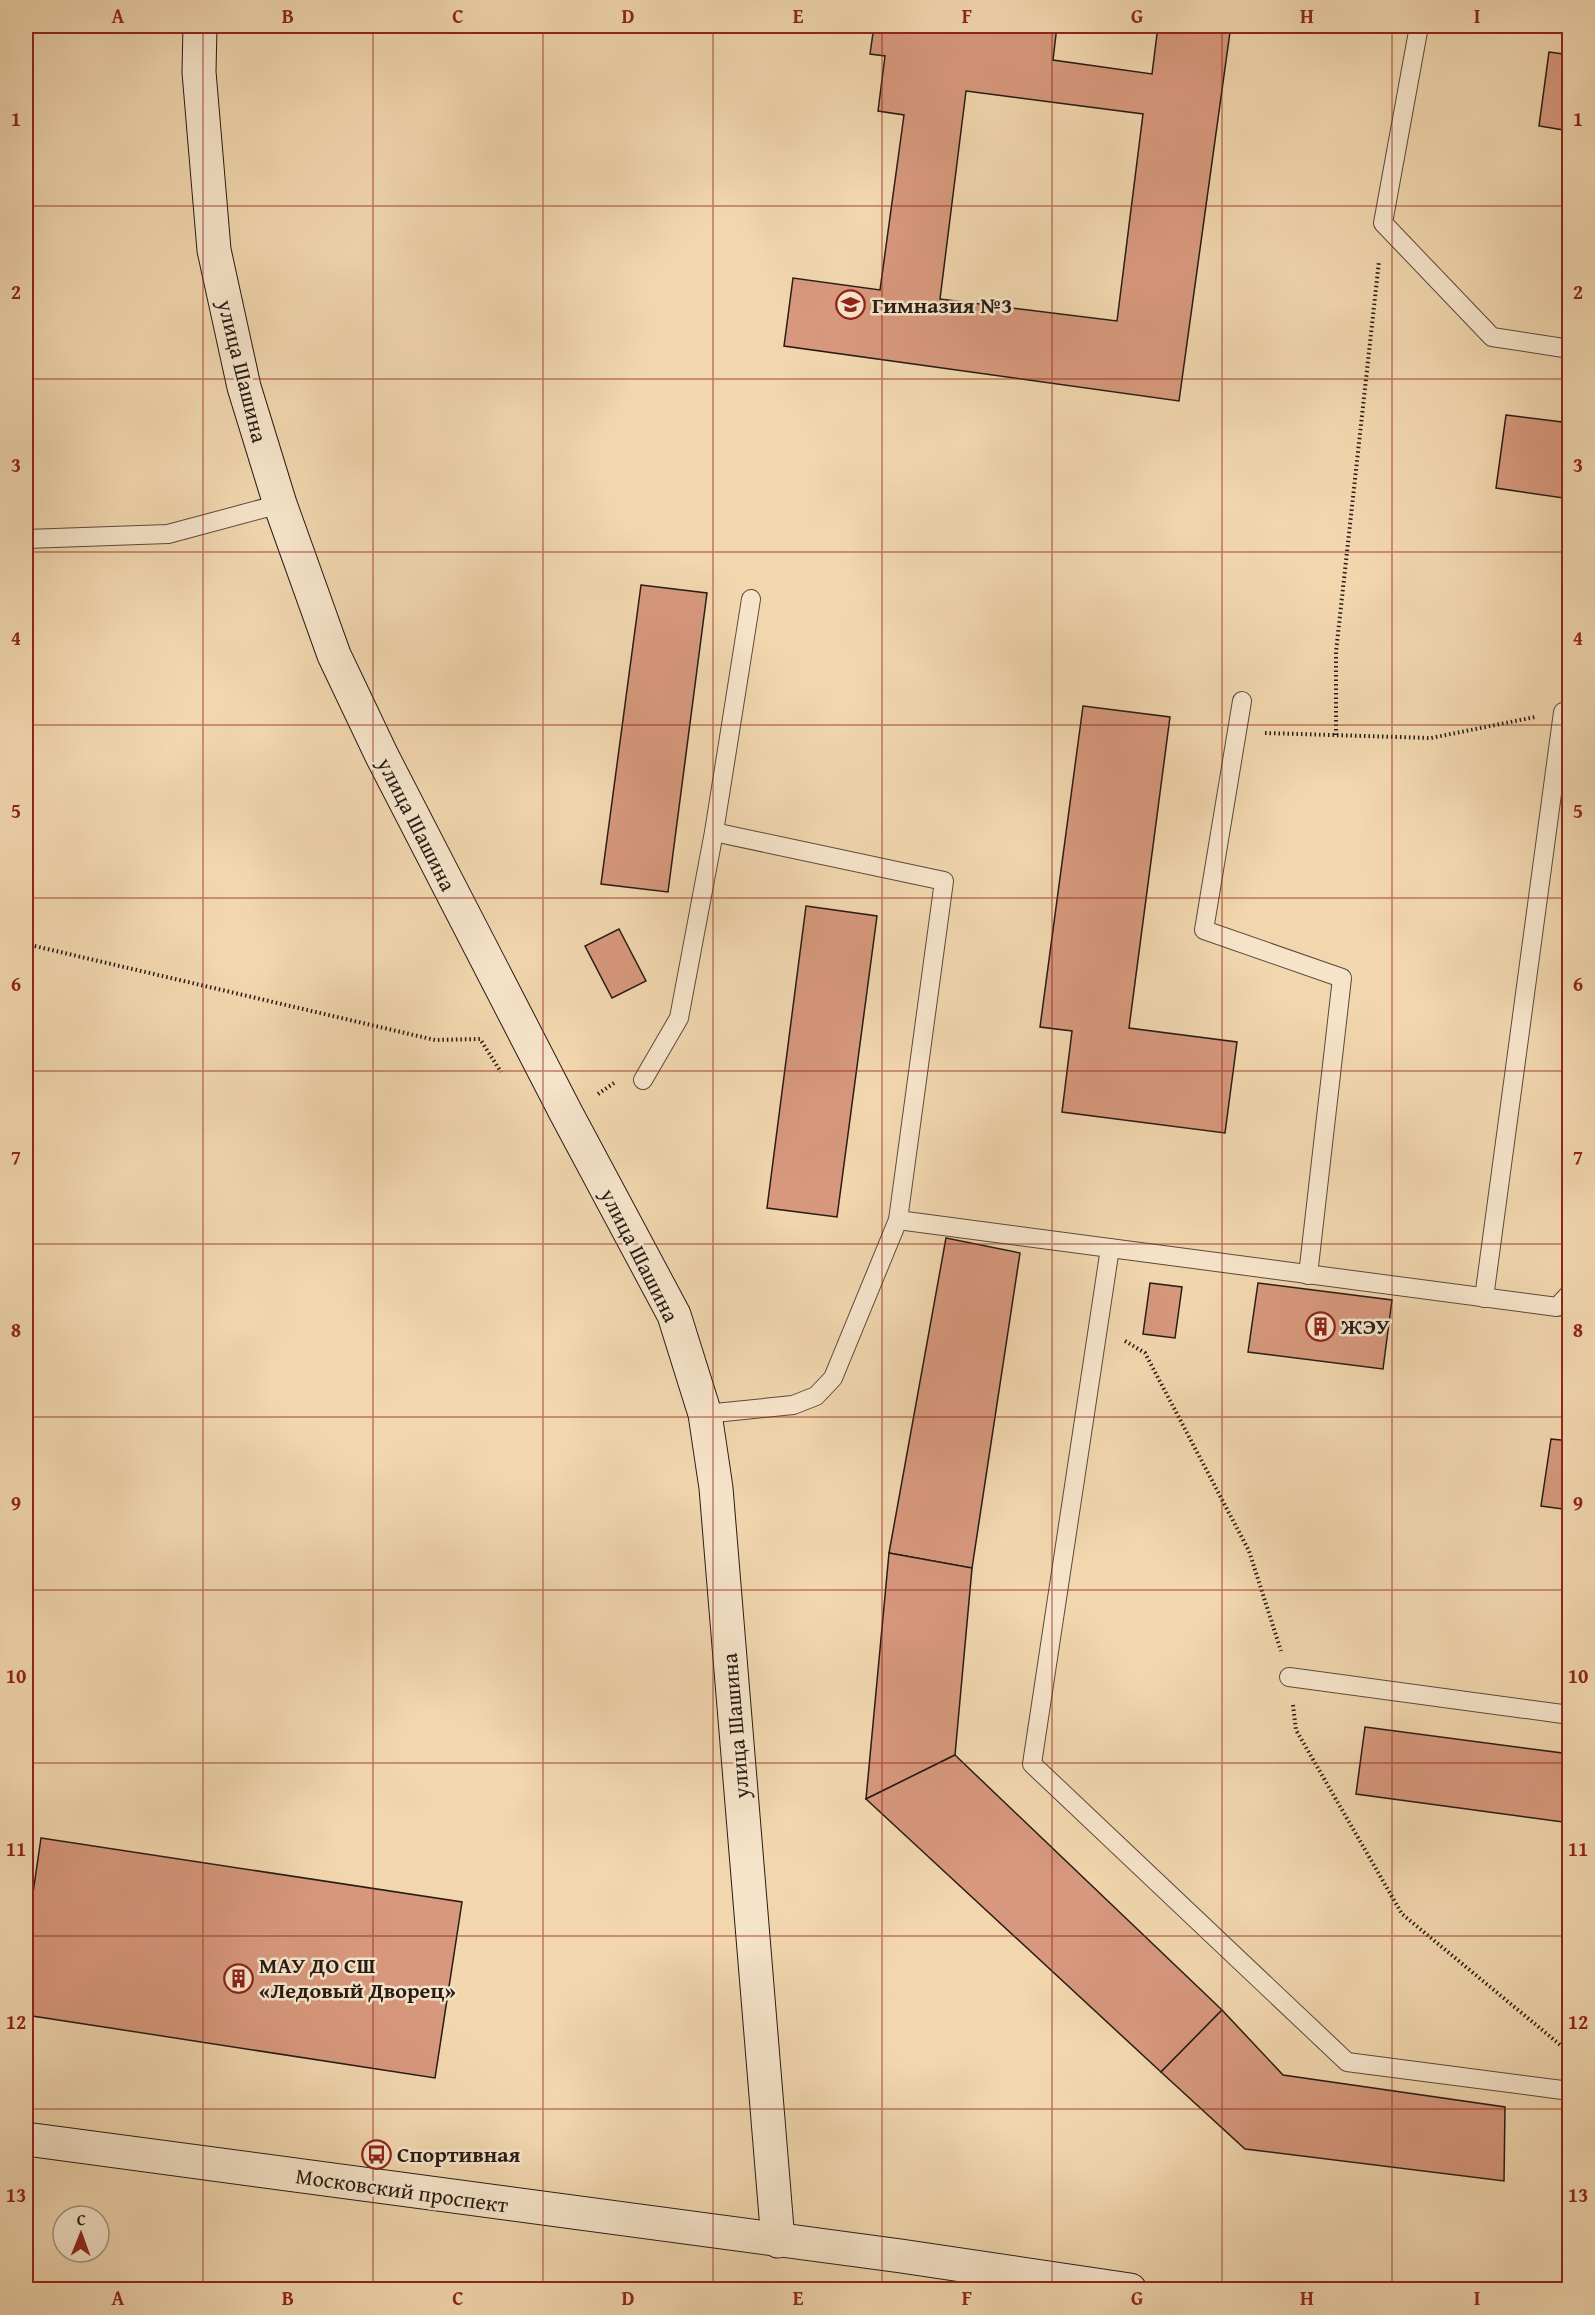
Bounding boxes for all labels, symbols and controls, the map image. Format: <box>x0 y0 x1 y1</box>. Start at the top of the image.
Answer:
text: A <box>112 1 125 30</box>
text: B <box>282 1 294 30</box>
text: C <box>452 1 464 30</box>
text: D <box>621 1 635 30</box>
text: E <box>793 1 804 30</box>
text: F <box>962 1 972 30</box>
text: G <box>1131 1 1143 30</box>
text: H <box>1300 1 1314 30</box>
text: I <box>1474 1 1480 30</box>
text: 1 <box>11 104 21 133</box>
text: 1 <box>1573 104 1583 133</box>
text: 2 <box>11 277 21 306</box>
text: 2 <box>1573 277 1583 306</box>
school or university icon: Гимназия №3 <box>835 289 867 321</box>
place label: Гимназия №3 <box>872 289 1012 321</box>
street label: улица Шашина <box>210 295 276 446</box>
text: 3 <box>11 450 21 479</box>
text: 3 <box>1573 450 1583 479</box>
text: 4 <box>11 623 21 652</box>
text: 4 <box>1573 623 1583 652</box>
street label: улица Шашина <box>369 751 465 897</box>
text: 5 <box>11 796 21 825</box>
text: 5 <box>1573 796 1583 825</box>
text: 6 <box>11 969 21 998</box>
text: 6 <box>1573 969 1583 998</box>
text: 7 <box>11 1142 21 1171</box>
text: 7 <box>1573 1142 1583 1171</box>
street label: улица Шашина <box>592 1182 688 1328</box>
building icon: ЖЭУ <box>1304 1310 1336 1342</box>
place label: ЖЭУ <box>1340 1310 1390 1342</box>
text: 8 <box>11 1315 21 1344</box>
text: 8 <box>1573 1315 1583 1344</box>
text: 9 <box>11 1488 21 1517</box>
text: 9 <box>1573 1488 1583 1517</box>
street label: улица Шашина <box>713 1651 757 1801</box>
text: 10 <box>6 1661 26 1690</box>
text: 10 <box>1568 1661 1588 1690</box>
text: 11 <box>6 1834 26 1863</box>
text: 11 <box>1568 1834 1588 1863</box>
place label: МАУ ДО СШ «Ледовый Дворец» <box>259 1949 456 2006</box>
building icon: МАУ ДО СШ «Ледовый Дворец» <box>222 1962 254 1994</box>
text: 12 <box>6 2007 26 2036</box>
text: 12 <box>1568 2007 1588 2036</box>
bus stop icon: Спортивная <box>360 2138 392 2170</box>
place label: Спортивная <box>397 2138 521 2170</box>
street label: Московский проспект <box>294 2159 511 2221</box>
text: 13 <box>6 2180 26 2209</box>
text: 13 <box>1568 2180 1588 2209</box>
north arrow <box>51 2204 111 2264</box>
text: С <box>77 2207 86 2231</box>
text: A <box>112 2283 125 2312</box>
text: B <box>282 2283 294 2312</box>
text: C <box>452 2283 464 2312</box>
text: D <box>621 2283 635 2312</box>
text: E <box>793 2283 804 2312</box>
text: F <box>962 2283 972 2312</box>
text: G <box>1131 2283 1143 2312</box>
text: H <box>1300 2283 1314 2312</box>
text: I <box>1474 2283 1480 2312</box>

